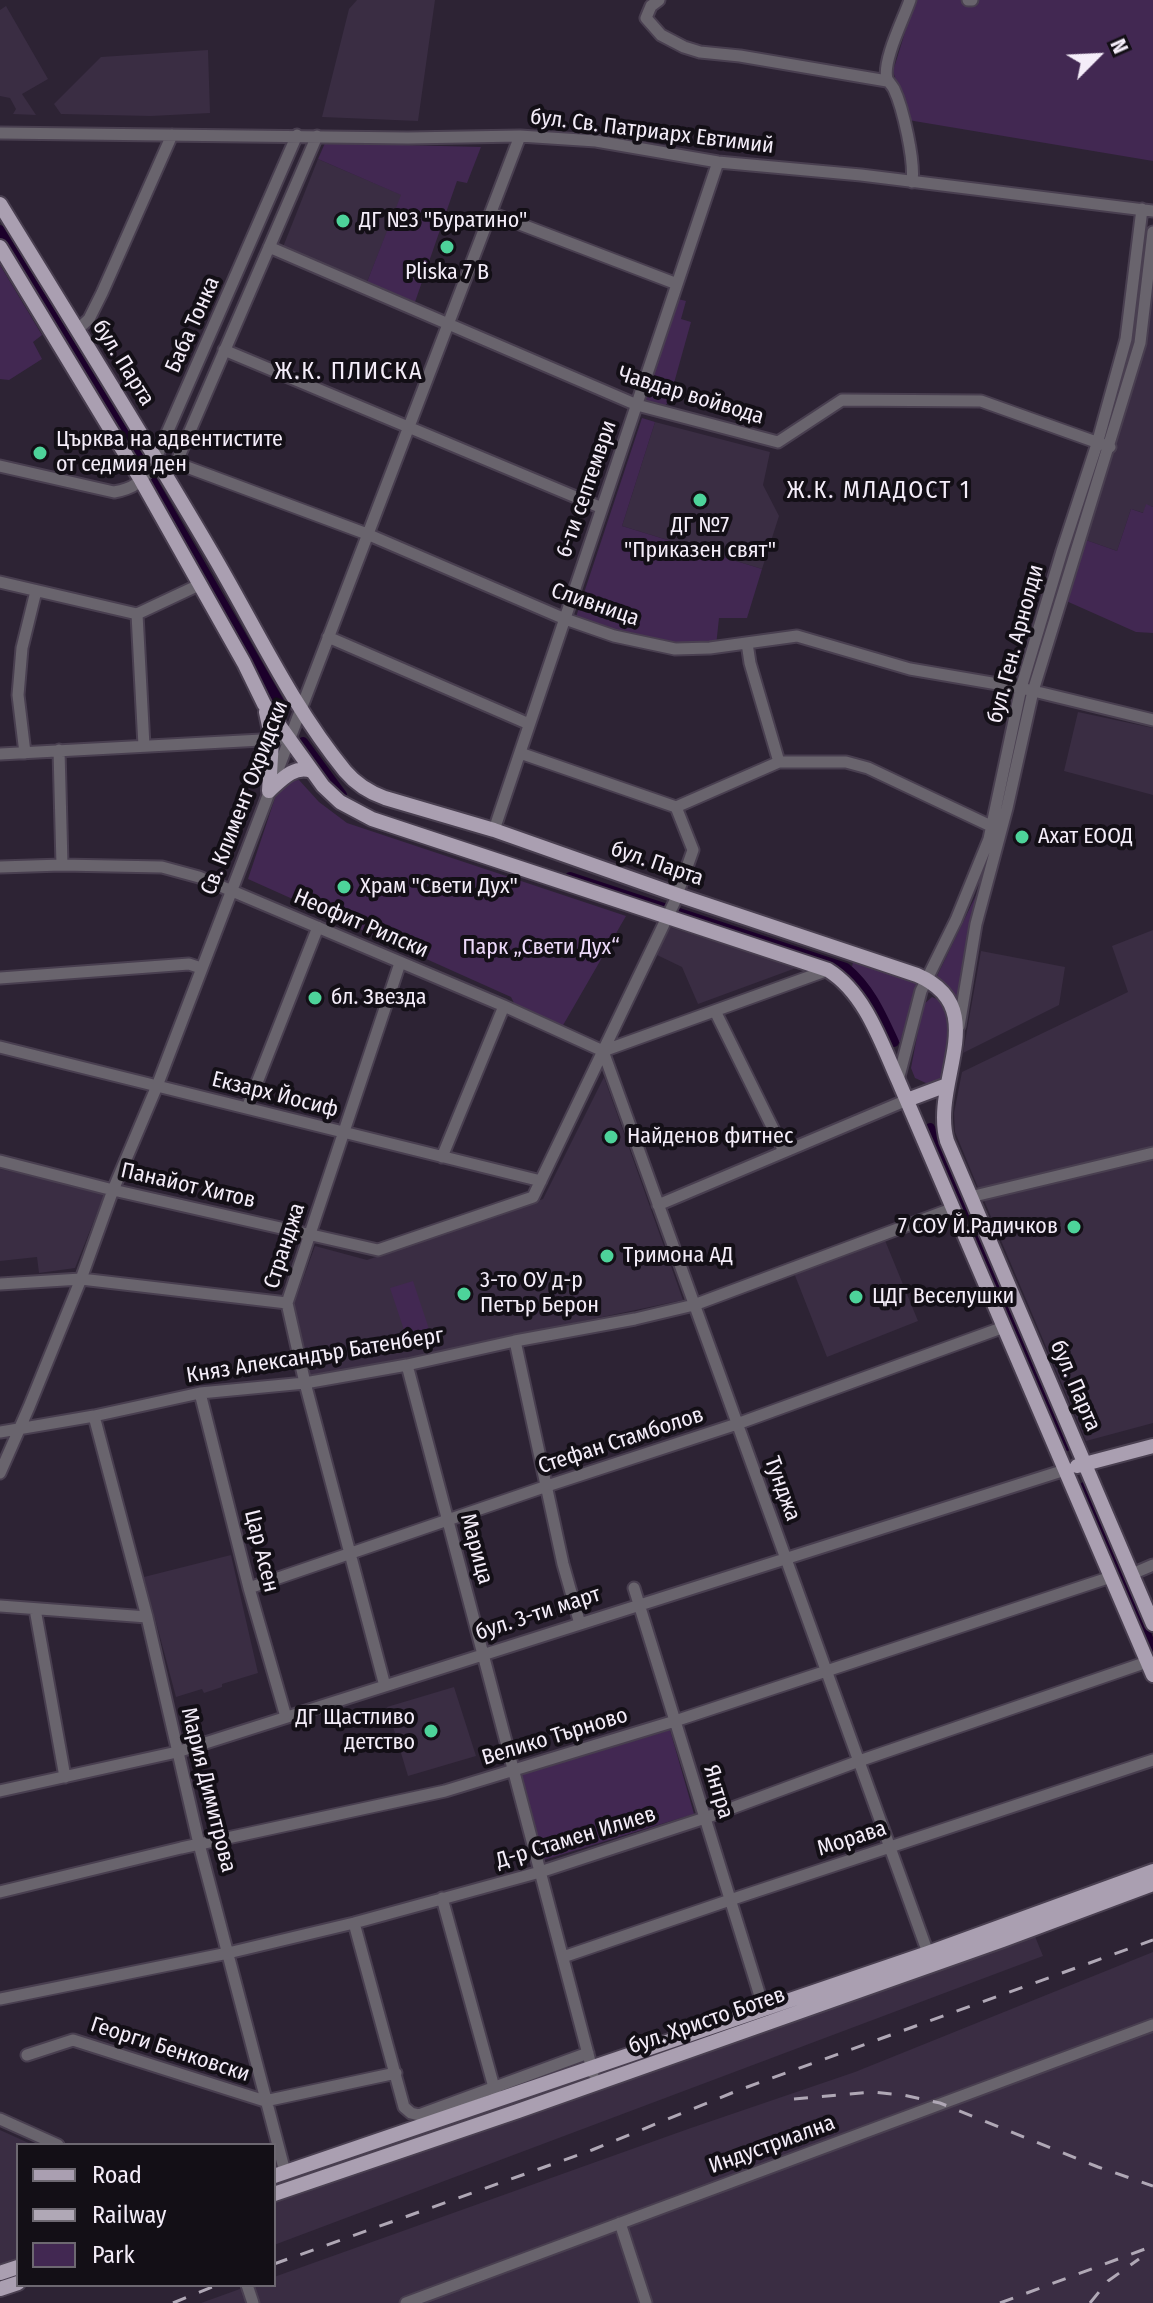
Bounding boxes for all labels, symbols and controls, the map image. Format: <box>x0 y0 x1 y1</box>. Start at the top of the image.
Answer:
north arrow <box>1057 16 1137 96</box>
text: N <box>1104 35 1134 58</box>
street label: бул. Св. Патриарх Евтимий <box>529 104 775 160</box>
place label: ДГ №3 "Буратино" <box>359 208 527 234</box>
marker: ДГ №3 "Буратино" <box>334 212 352 230</box>
marker: Pliska 7 B <box>438 238 456 256</box>
place label: Pliska 7 B <box>405 260 489 286</box>
street label: Баба Тонка <box>160 273 226 377</box>
street label: бул. Парта <box>86 315 160 411</box>
district label: Ж.К. ПЛИСКА <box>274 358 424 386</box>
street label: Чавдар войвода <box>615 361 767 431</box>
street label: 6-ти септември <box>551 417 623 561</box>
place label: Църква на адвентистите от седмия ден <box>56 427 283 478</box>
marker: Църква на адвентистите от седмия ден <box>31 444 49 462</box>
district label: Ж.К. МЛАДОСТ 1 <box>787 477 971 505</box>
marker: ДГ №7 "Приказен свят" <box>691 491 709 509</box>
place label: ДГ №7 "Приказен свят" <box>624 513 776 564</box>
street label: бул. Ген. Арнолди <box>982 562 1050 726</box>
street label: Сливница <box>548 578 642 632</box>
street label: Св. Климент Охридски <box>196 697 294 899</box>
place label: Ахат ЕООД <box>1038 824 1133 850</box>
marker: Ахат ЕООД <box>1013 828 1031 846</box>
street label: бул. Парта <box>607 836 707 892</box>
place label: Храм "Свети Дух" <box>360 874 518 900</box>
marker: Храм "Свети Дух" <box>335 878 353 896</box>
street label: Неофит Рилски <box>290 884 432 964</box>
park label: Парк „Свети Дух“ <box>462 935 620 961</box>
place label: бл. Звезда <box>331 985 427 1011</box>
marker: бл. Звезда <box>306 989 324 1007</box>
street label: Екзарх Йосиф <box>209 1067 341 1123</box>
place label: Найденов фитнес <box>627 1124 793 1150</box>
marker: Найденов фитнес <box>602 1128 620 1146</box>
street label: Панайот Хитов <box>118 1158 258 1214</box>
street label: Странджа <box>259 1200 311 1292</box>
place label: 7 СОУ Й.Радичков <box>898 1214 1058 1240</box>
marker: 7 СОУ Й.Радичков <box>1065 1218 1083 1236</box>
place label: Тримона АД <box>623 1243 733 1269</box>
marker: Тримона АД <box>598 1247 616 1265</box>
place label: 3-то ОУ д-р Петър Берон <box>480 1268 599 1320</box>
place label: ЦДГ Веселушки <box>872 1284 1014 1310</box>
marker: 3-то ОУ д-р Петър Берон <box>455 1285 473 1303</box>
marker: ЦДГ Веселушки <box>847 1288 865 1306</box>
street label: Княз Александър Батенберг <box>185 1323 445 1389</box>
street label: бул. Парта <box>1044 1337 1106 1435</box>
street label: Стефан Стамболов <box>535 1402 707 1480</box>
street label: Тунджа <box>758 1453 806 1525</box>
street label: Цар Асен <box>238 1507 284 1595</box>
street label: Марица <box>454 1511 498 1587</box>
street label: бул. 3-ти март <box>472 1581 604 1647</box>
street label: Велико Търново <box>479 1702 631 1772</box>
street label: Мария Димитрова <box>175 1705 241 1875</box>
place label: ДГ Щастливо детство <box>295 1705 415 1756</box>
marker: ДГ Щастливо детство <box>422 1722 440 1740</box>
street label: Янтра <box>697 1762 739 1822</box>
street label: Д-р Стамен Илиев <box>493 1801 659 1875</box>
street label: Морава <box>814 1815 890 1863</box>
street label: бул. Христо Ботев <box>625 1982 789 2060</box>
street label: Георги Бенковски <box>87 2012 253 2088</box>
street label: Индустриална <box>705 2110 839 2180</box>
legend <box>16 2143 276 2287</box>
text: Road <box>92 2161 142 2189</box>
text: Railway <box>92 2201 167 2229</box>
text: Park <box>92 2241 135 2269</box>

